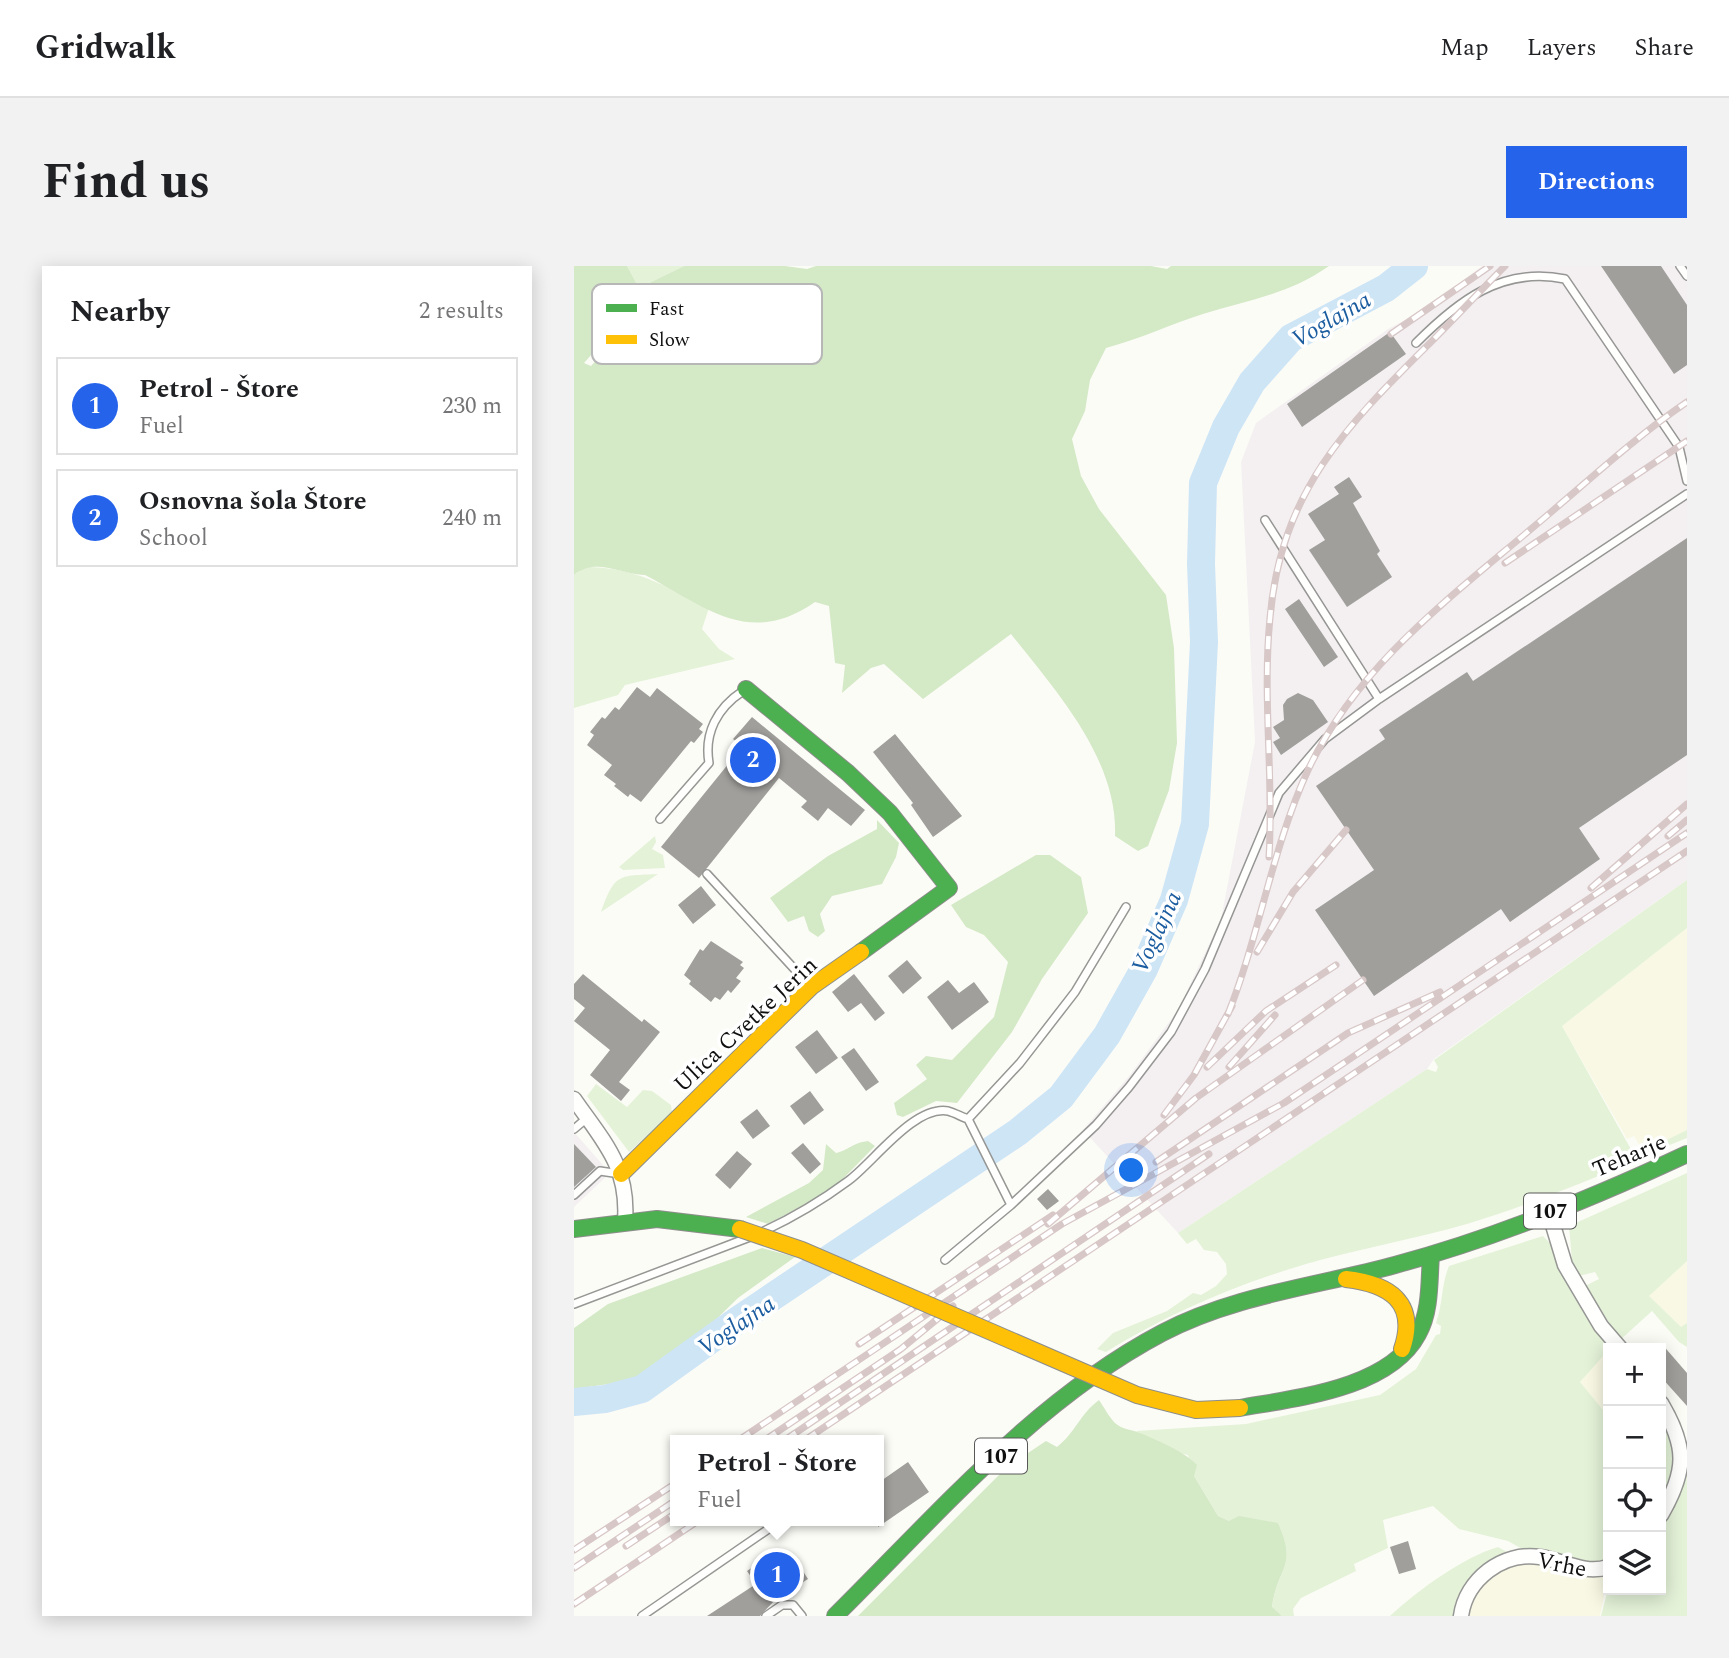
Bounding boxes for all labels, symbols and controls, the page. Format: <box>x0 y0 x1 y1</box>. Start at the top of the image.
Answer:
text: Gridwalk <box>35 23 176 73</box>
text: Map <box>1440 30 1489 66</box>
text: Layers <box>1527 30 1597 66</box>
text: Share <box>1635 30 1694 66</box>
text: Find us <box>42 145 210 220</box>
button: Directions <box>1506 146 1687 218</box>
water label: Voglajna <box>1285 283 1378 357</box>
legend <box>592 284 822 364</box>
text: Nearby <box>70 289 169 335</box>
text: 2 results <box>419 294 504 329</box>
text: Fast <box>649 295 685 324</box>
text: Slow <box>649 326 690 355</box>
text: Petrol - Štore <box>139 369 299 409</box>
text: 1 <box>89 389 101 424</box>
text: 230 m <box>442 389 502 424</box>
text: Fuel <box>139 409 184 444</box>
text: Osnovna šola Štore <box>139 481 367 521</box>
text: 2 <box>89 501 101 536</box>
text: 240 m <box>442 501 502 536</box>
text: School <box>139 521 208 556</box>
pin: 2 <box>730 734 776 786</box>
water label: Voglajna <box>1122 885 1192 979</box>
street label: Ulica Cvetke Jerin <box>666 949 826 1101</box>
street label: Teharje <box>1587 1125 1672 1188</box>
your location <box>1114 1153 1148 1187</box>
road number: 107 <box>1524 1194 1576 1228</box>
water label: Voglajna <box>690 1287 783 1365</box>
map controls <box>1603 1343 1666 1595</box>
button: + <box>1603 1343 1666 1406</box>
button: − <box>1603 1406 1666 1469</box>
popup <box>670 1435 884 1526</box>
road number: 107 <box>975 1438 1027 1474</box>
text: Petrol - Štore <box>697 1443 857 1483</box>
button: locate <box>1603 1469 1666 1532</box>
text: Fuel <box>697 1483 742 1518</box>
button: layers <box>1603 1532 1666 1595</box>
street label: Vrhe <box>1534 1544 1590 1587</box>
pin: 1 <box>754 1549 800 1601</box>

